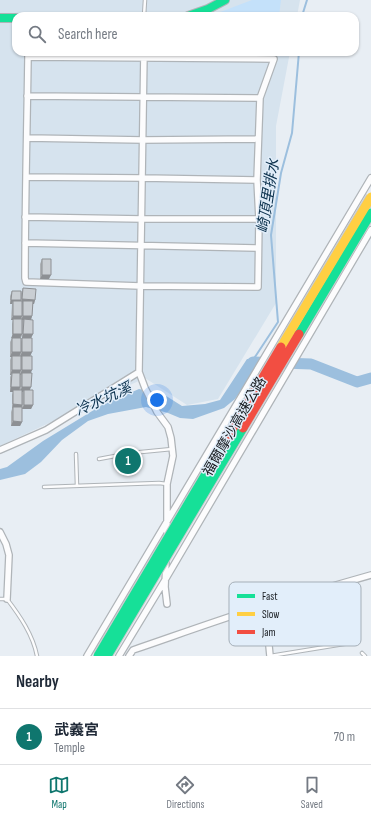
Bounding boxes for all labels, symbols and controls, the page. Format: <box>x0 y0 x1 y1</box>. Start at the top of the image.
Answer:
search box <box>12 12 359 56</box>
icon: search <box>26 23 48 45</box>
text: Search here <box>58 25 118 44</box>
water label: 崎頂里排水 <box>253 157 284 235</box>
street label: 福爾摩沙高速公路 <box>199 374 270 479</box>
water label: 冷水坑溪 <box>72 378 136 420</box>
your location <box>147 390 167 410</box>
pin: 1 <box>115 446 141 476</box>
legend <box>229 582 361 646</box>
text: Fast <box>262 590 278 603</box>
text: Slow <box>262 608 279 621</box>
text: Jam <box>261 626 276 639</box>
text: Nearby <box>16 672 59 692</box>
text: 武義宮 <box>54 721 99 740</box>
text: 1 <box>26 729 32 745</box>
text: 70 m <box>334 729 355 745</box>
text: Temple <box>54 740 85 756</box>
tab: Map <box>48 774 70 811</box>
tab: Directions <box>167 774 204 811</box>
tab: Saved <box>301 774 323 811</box>

